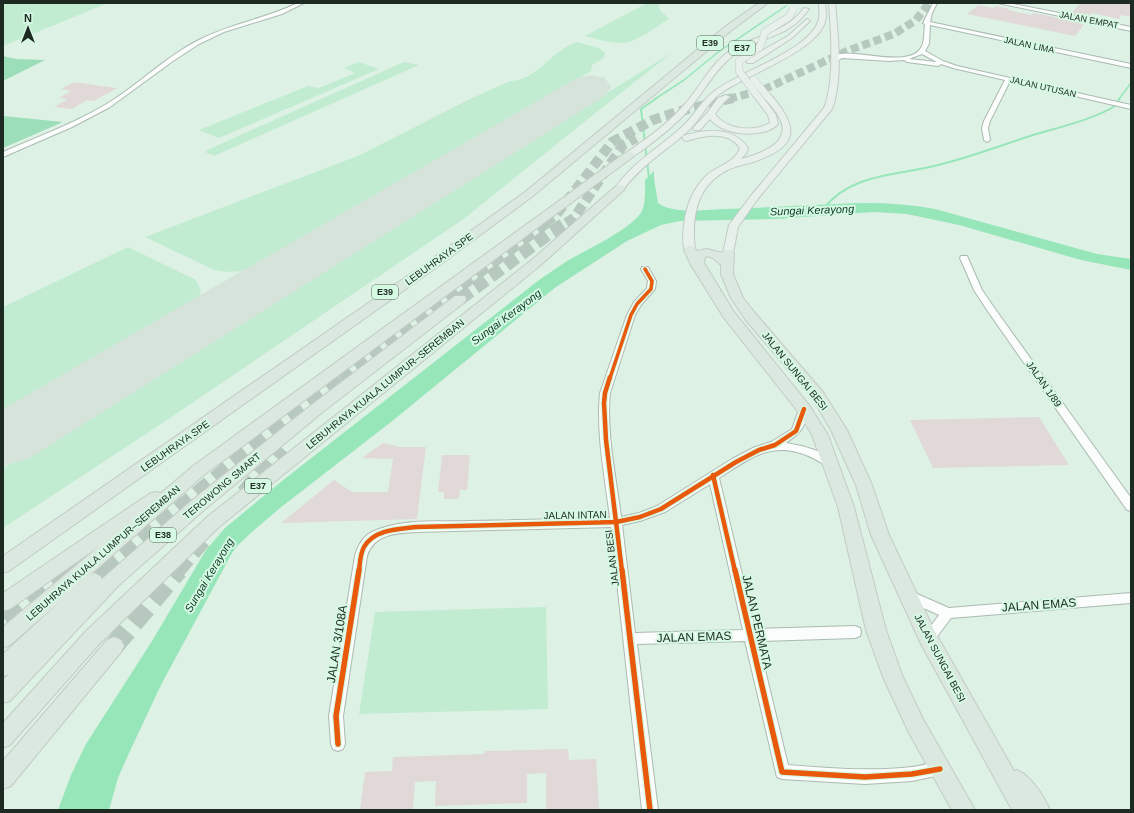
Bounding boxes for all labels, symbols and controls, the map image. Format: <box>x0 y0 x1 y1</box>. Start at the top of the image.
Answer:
north arrow <box>8 8 48 48</box>
street label: JALAN EMPAT <box>1059 9 1120 31</box>
text: N <box>24 12 32 24</box>
street label: JALAN LIMA <box>1003 35 1055 55</box>
road number: E39 <box>697 36 723 50</box>
road number: E37 <box>729 41 755 55</box>
street label: JALAN UTUSAN <box>1009 75 1077 99</box>
water label: Sungai Kerayong <box>770 203 855 217</box>
street label: LEBUHRAYA SPE <box>403 230 475 287</box>
road number: E39 <box>372 285 398 299</box>
water label: Sungai Kerayong <box>469 286 544 347</box>
street label: LEBUHRAYA KUALA LUMPUR–SEREMBAN <box>304 317 466 451</box>
street label: JALAN SUNGAI BESI <box>760 330 830 412</box>
street label: JALAN 1/89 <box>1024 359 1064 409</box>
street label: LEBUHRAYA SPE <box>139 418 212 474</box>
street label: TEROWONG SMART <box>181 450 263 522</box>
road number: E37 <box>245 479 271 493</box>
street label: LEBUHRAYA KUALA LUMPUR–SEREMBAN <box>24 483 182 623</box>
street label: JALAN INTAN <box>543 509 607 521</box>
road number: E38 <box>150 528 176 542</box>
street label: JALAN BESI <box>603 529 621 587</box>
water label: Sungai Kerayong <box>182 535 236 614</box>
street label: JALAN PERMATA <box>739 573 775 671</box>
street label: JALAN EMAS <box>1001 595 1077 615</box>
street label: JALAN 3/108A <box>324 604 350 684</box>
street label: JALAN SUNGAI BESI <box>912 612 968 704</box>
street label: JALAN EMAS <box>656 629 732 645</box>

